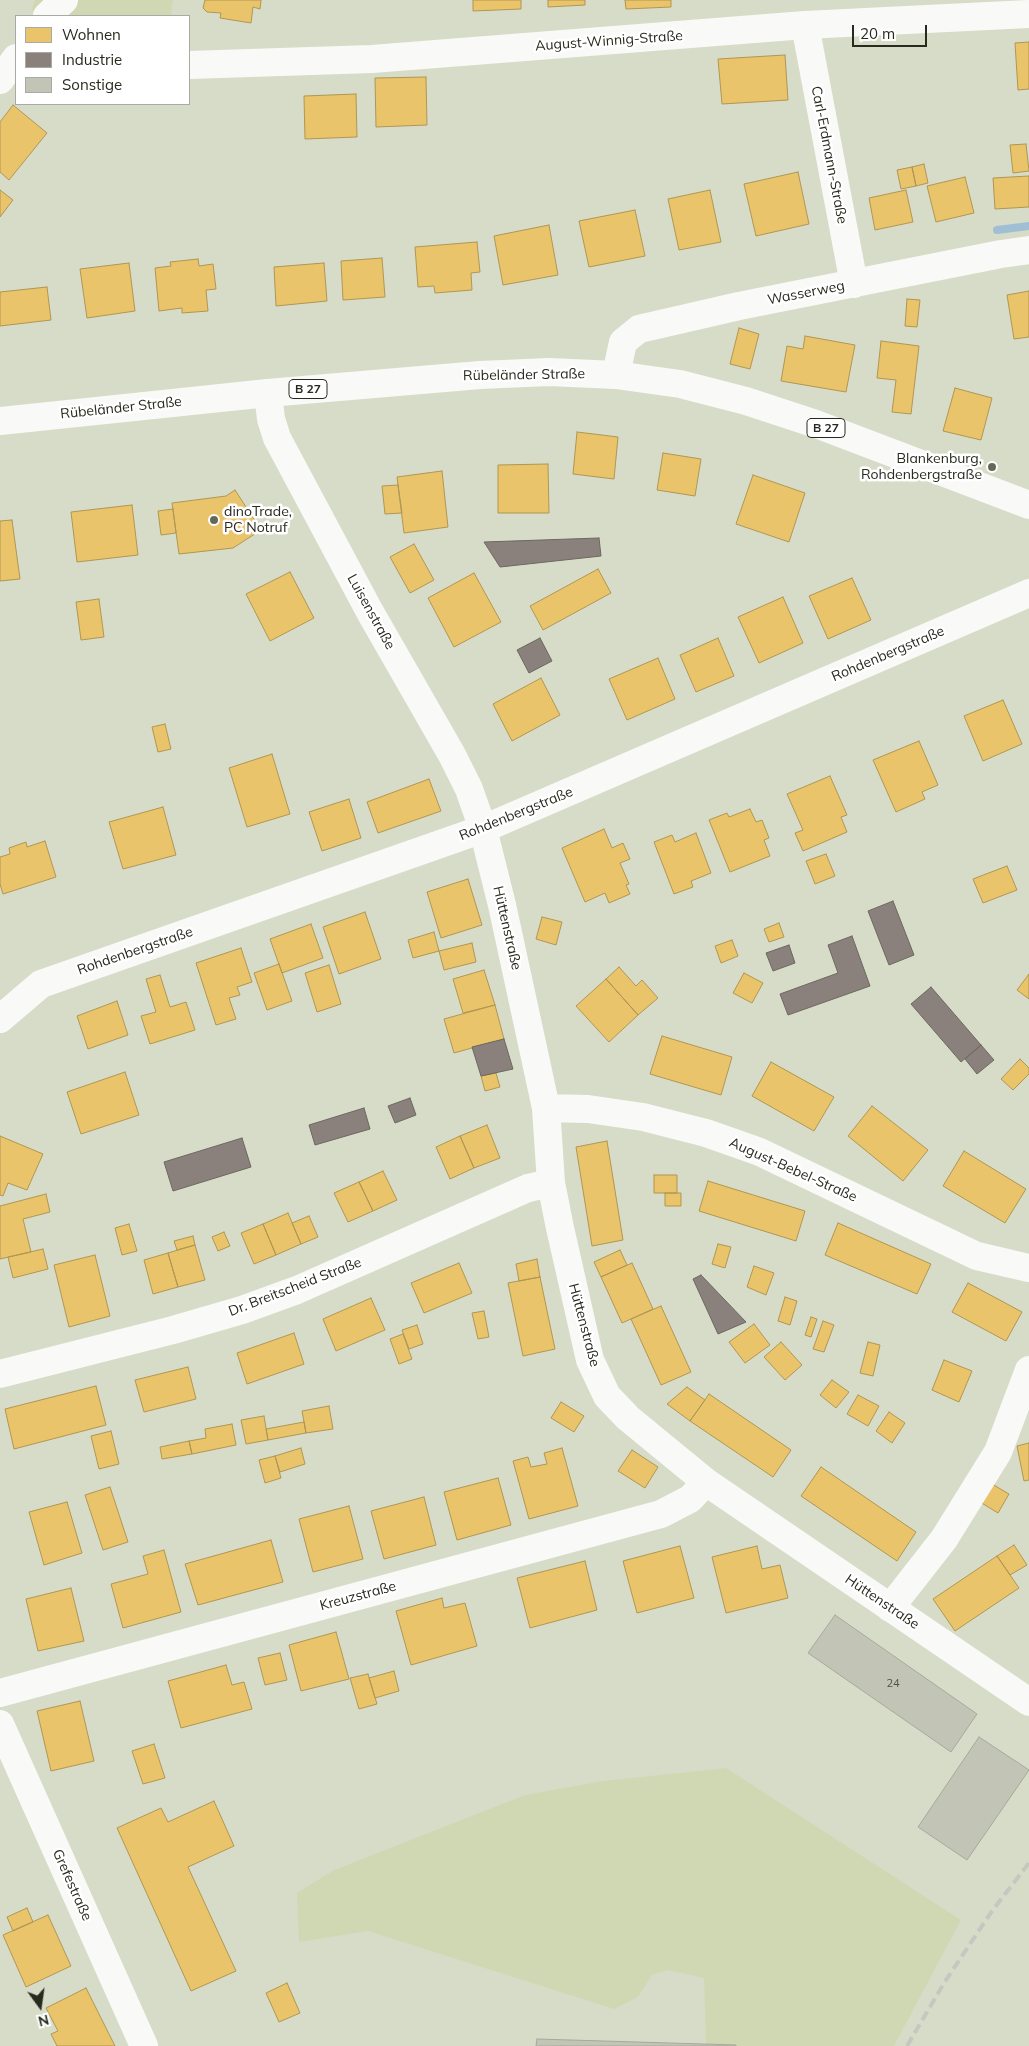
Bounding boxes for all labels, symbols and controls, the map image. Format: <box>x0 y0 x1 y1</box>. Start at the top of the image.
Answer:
legend <box>15 15 190 105</box>
scale bar <box>854 15 929 47</box>
text: 20 m <box>860 24 895 43</box>
text: Wohnen <box>62 25 121 44</box>
street label: August-Winnig-Straße <box>535 27 683 55</box>
text: Industrie <box>62 50 122 69</box>
text: Sonstige <box>62 75 122 94</box>
street label: Carl-Erdmann-Straße <box>807 85 851 225</box>
street label: Wasserweg <box>766 277 846 309</box>
street label: Rübeländer Straße <box>463 366 585 384</box>
road number: B 27 <box>289 379 327 398</box>
street label: Rübeländer Straße <box>59 393 183 423</box>
road number: B 27 <box>807 418 845 438</box>
place label: Blankenburg, Rohdenbergstraße <box>861 451 982 484</box>
marker: Blankenburg, Rohdenbergstraße <box>986 461 998 473</box>
place label: dinoTrade, PC Notruf <box>224 504 292 536</box>
marker: dinoTrade, PC Notruf <box>208 514 220 526</box>
street label: Luisenstraße <box>343 571 399 653</box>
street label: Rohdenbergstraße <box>829 623 947 685</box>
street label: Rohdenbergstraße <box>457 784 575 844</box>
street label: Hüttenstraße <box>489 884 525 972</box>
street label: Rohdenbergstraße <box>75 923 195 979</box>
street label: August-Bebel-Straße <box>726 1134 860 1206</box>
street label: Dr. Breitscheid Straße <box>226 1254 364 1320</box>
street label: Hüttenstraße <box>565 1281 603 1369</box>
street label: Hüttenstraße <box>842 1571 922 1633</box>
street label: Kreuzstraße <box>318 1578 398 1614</box>
house number: 24 <box>886 1677 900 1691</box>
street label: Grefestraße <box>49 1847 95 1923</box>
north arrow <box>15 1981 65 2031</box>
text: N <box>36 2011 51 2031</box>

